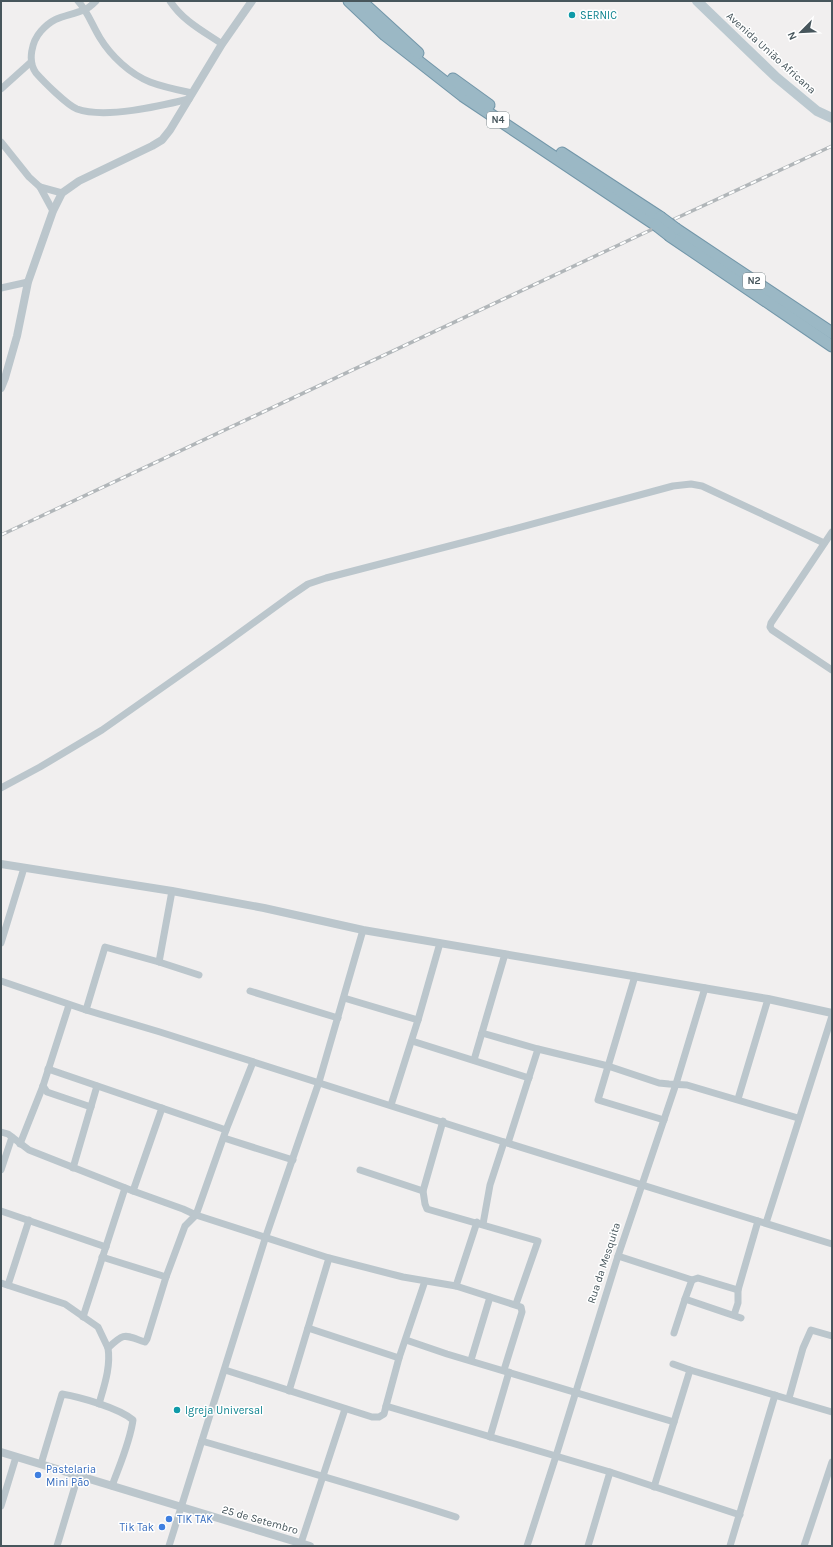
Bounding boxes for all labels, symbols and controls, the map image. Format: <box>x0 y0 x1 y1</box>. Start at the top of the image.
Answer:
place label: SERNIC <box>580 9 617 22</box>
street label: Avenida União Africana <box>724 9 818 97</box>
marker: SERNIC <box>567 10 577 20</box>
north arrow <box>781 12 821 52</box>
text: N <box>785 30 800 42</box>
road number: N4 <box>487 112 509 128</box>
road number: N2 <box>743 273 765 289</box>
street label: Rua da Mesquita <box>585 1221 623 1305</box>
place label: Igreja Universal <box>185 1404 263 1417</box>
marker: Igreja Universal <box>172 1405 182 1415</box>
place label: Pastelaria Mini Pão <box>46 1463 96 1489</box>
marker: Pastelaria Mini Pão <box>33 1470 43 1480</box>
street label: 25 de Setembro <box>220 1503 300 1537</box>
place label: TIK TAK <box>177 1513 213 1526</box>
marker: TIK TAK <box>164 1514 174 1524</box>
place label: Tik Tak <box>120 1521 154 1534</box>
marker: Tik Tak <box>157 1522 167 1532</box>

